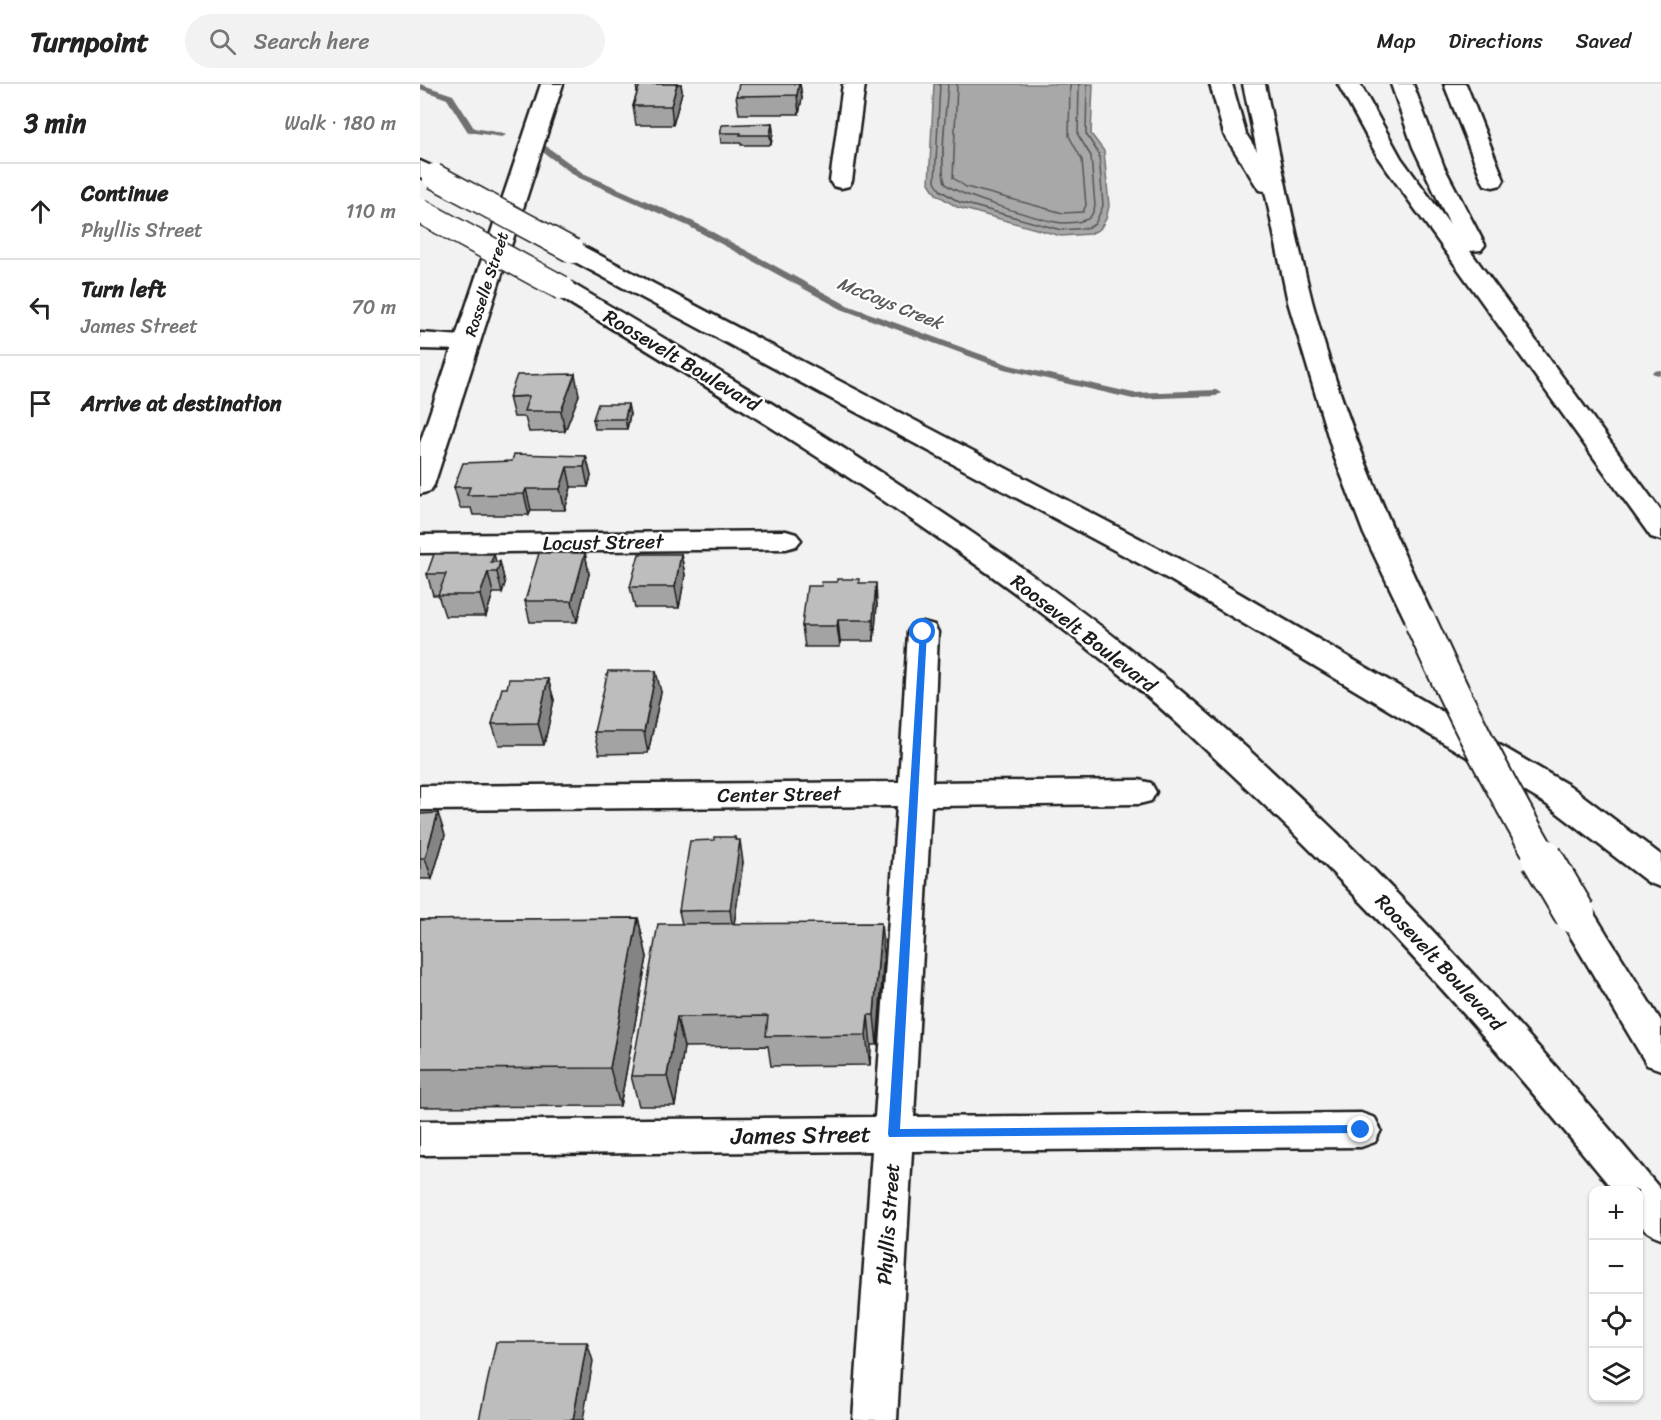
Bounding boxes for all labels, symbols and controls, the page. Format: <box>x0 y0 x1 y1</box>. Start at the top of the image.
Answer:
search box <box>185 14 605 68</box>
text: Turnpoint <box>30 17 149 66</box>
text: Search here <box>254 22 370 61</box>
text: Map <box>1377 22 1415 60</box>
text: Directions <box>1448 22 1543 60</box>
text: Saved <box>1576 22 1631 60</box>
icon: search <box>206 25 239 58</box>
text: 3 min <box>24 100 86 146</box>
text: Walk · 180 m <box>285 106 396 141</box>
text: Continue <box>81 174 169 213</box>
text: 110 m <box>346 194 396 229</box>
icon: ahead <box>24 195 57 228</box>
text: Phyllis Street <box>81 213 203 248</box>
street label: Rosselle Street <box>456 228 517 340</box>
water label: McCoys Creek <box>833 267 950 340</box>
text: Turn left <box>81 270 166 309</box>
text: 70 m <box>351 290 396 325</box>
icon: left <box>24 291 57 324</box>
street label: Roosevelt Boulevard <box>596 300 768 422</box>
text: James Street <box>81 309 198 344</box>
text: Arrive at destination <box>81 384 282 423</box>
icon: arrive <box>24 387 57 420</box>
street label: Locust Street <box>542 524 665 561</box>
street label: Roosevelt Boulevard <box>1003 565 1166 703</box>
route start <box>909 618 935 644</box>
street label: Center Street <box>717 776 842 813</box>
street label: Roosevelt Boulevard <box>1366 885 1514 1040</box>
street label: James Street <box>729 1113 872 1157</box>
route end <box>1347 1116 1373 1142</box>
street label: Phyllis Street <box>867 1162 910 1286</box>
map controls <box>1589 1186 1643 1402</box>
button: + <box>1589 1186 1643 1240</box>
button: − <box>1589 1240 1643 1294</box>
button: locate <box>1589 1294 1643 1348</box>
button: layers <box>1589 1348 1643 1402</box>

